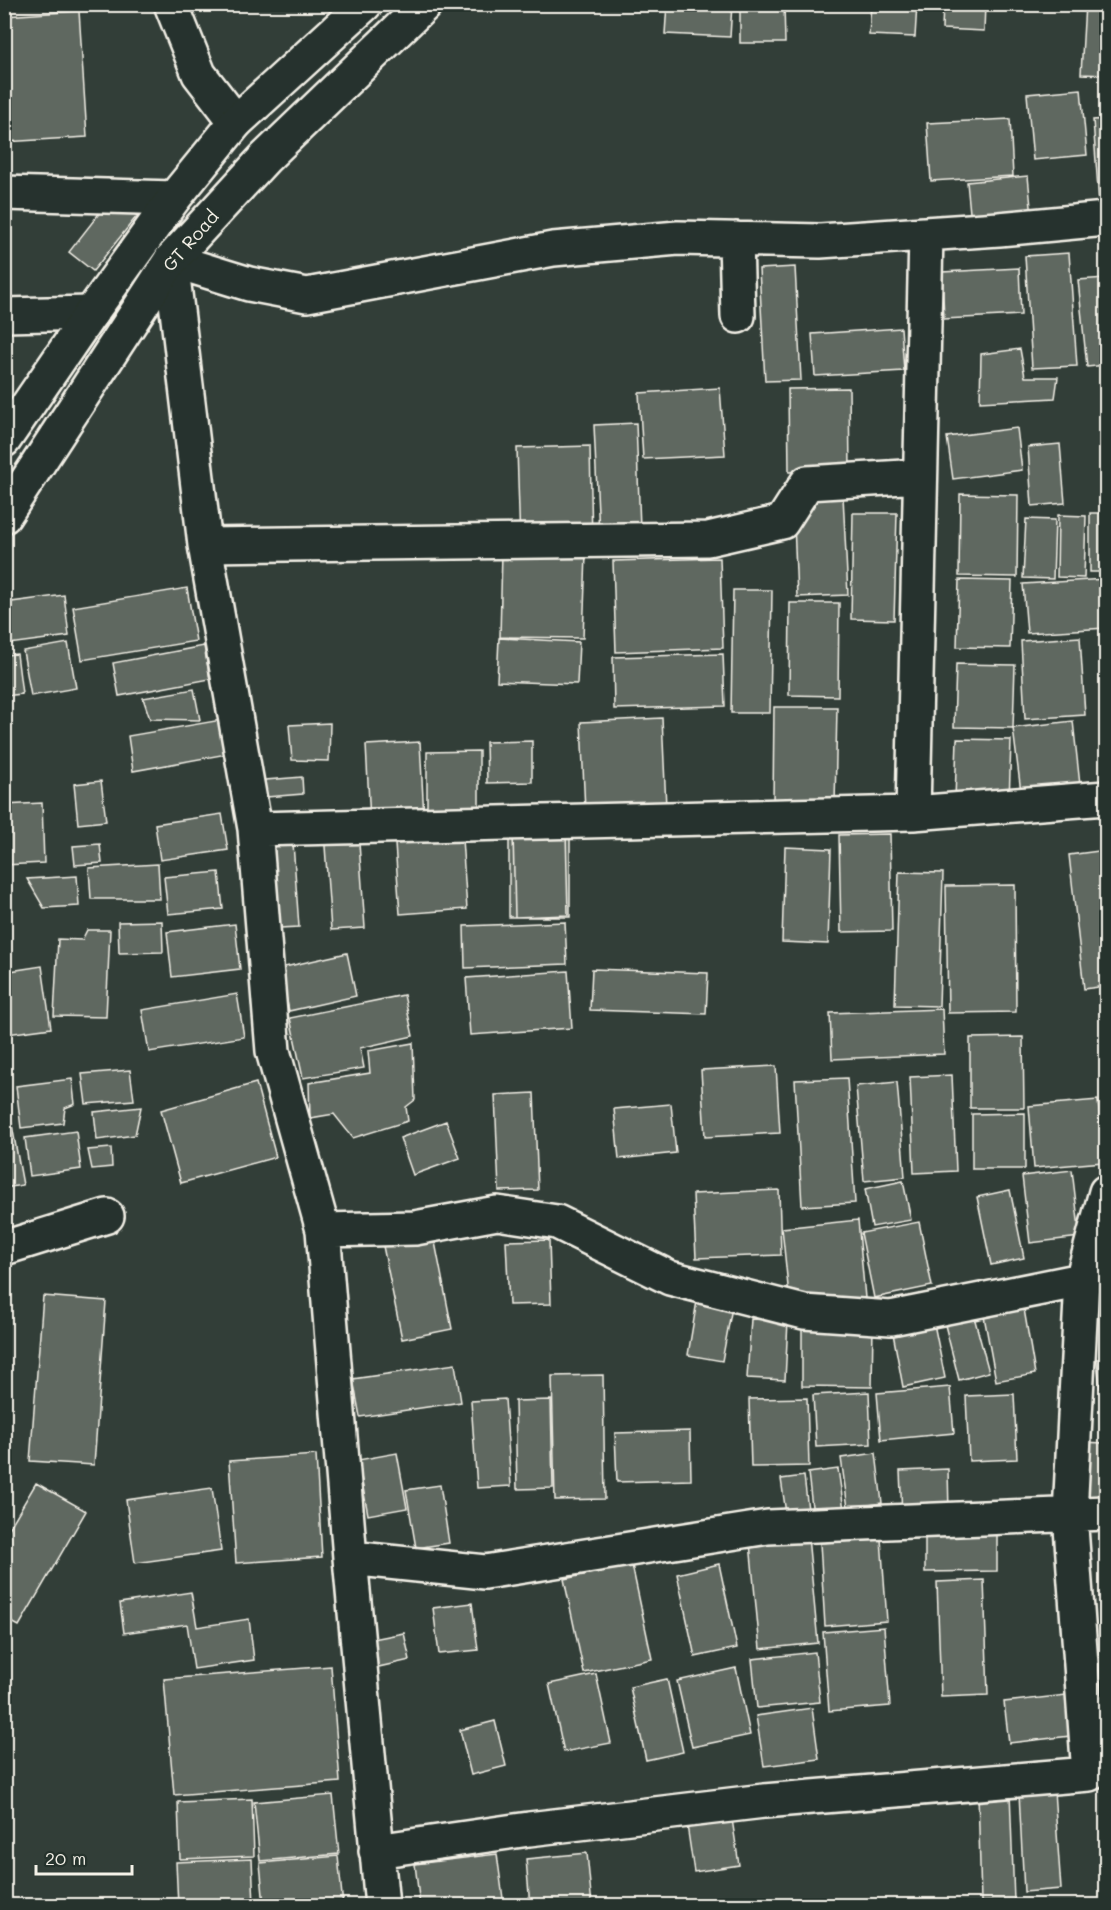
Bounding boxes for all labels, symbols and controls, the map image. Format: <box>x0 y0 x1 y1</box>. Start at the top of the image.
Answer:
street label: GT Road <box>157 205 224 276</box>
scale bar <box>36 1838 132 1876</box>
text: 20 m <box>45 1846 86 1870</box>

